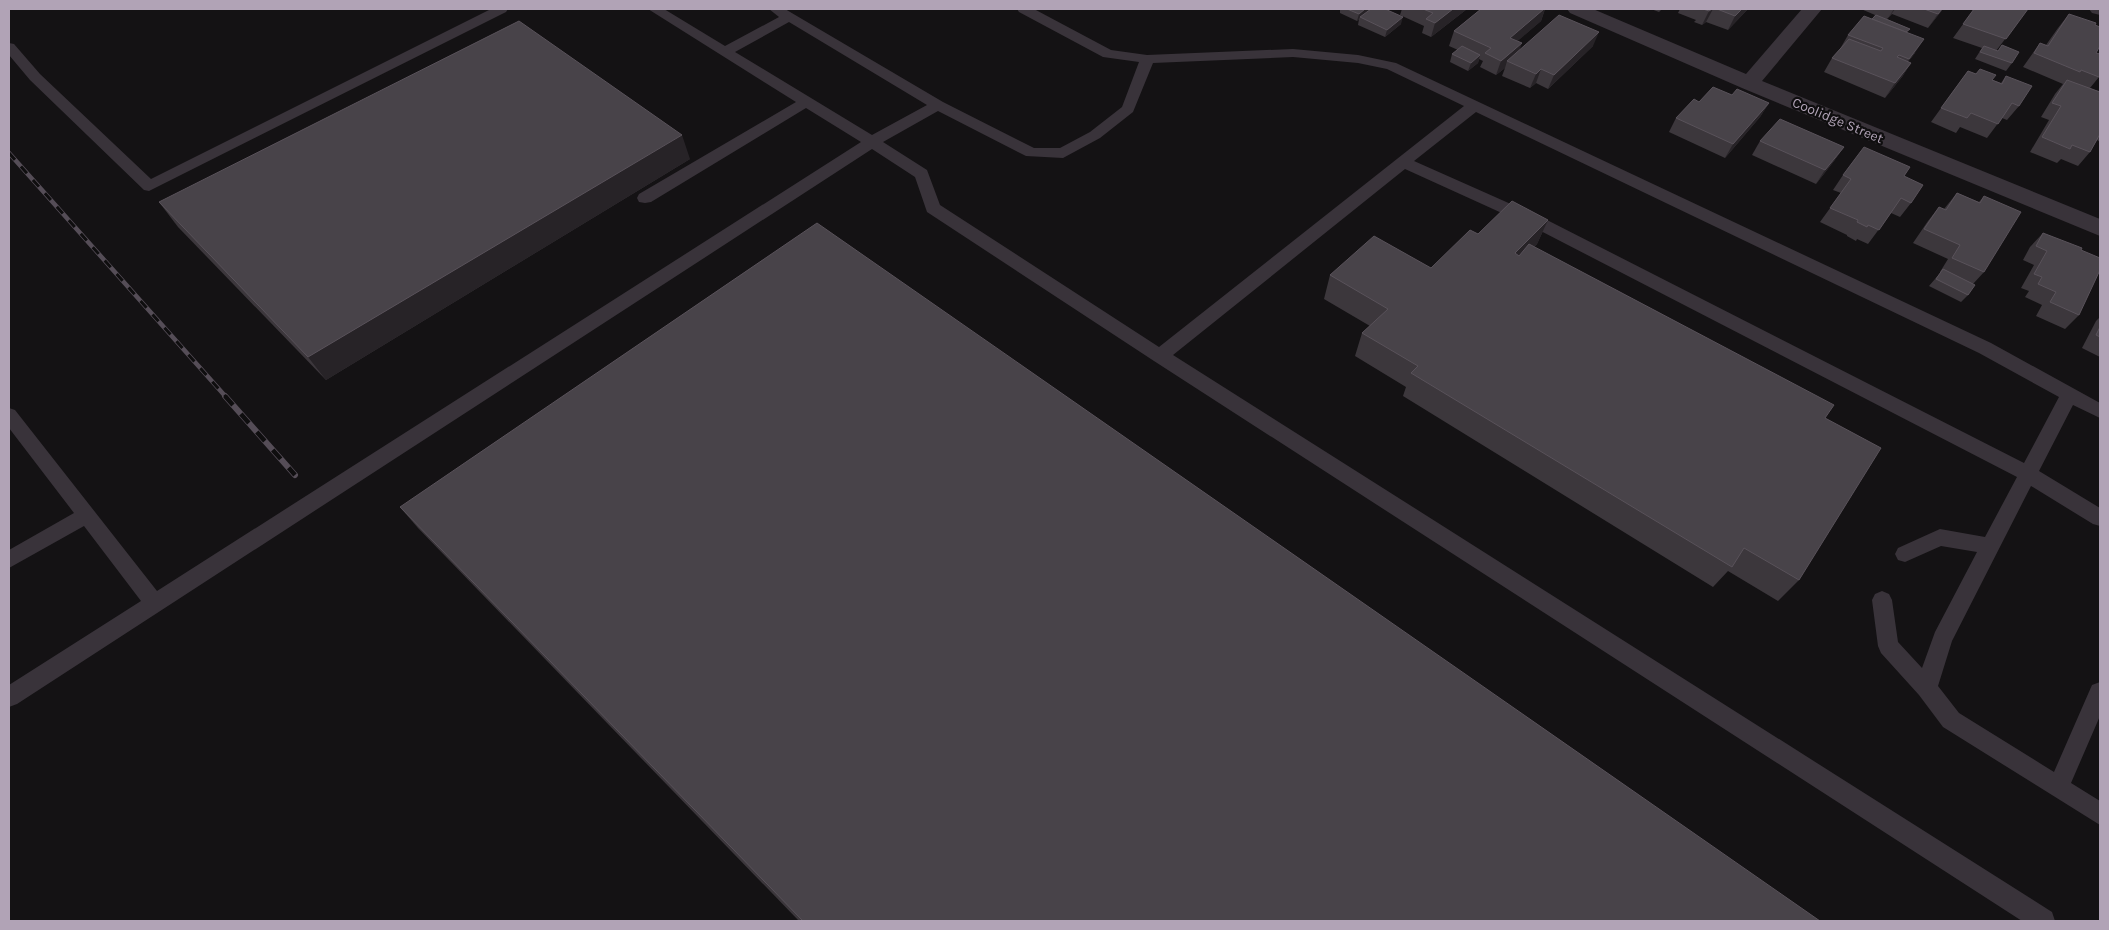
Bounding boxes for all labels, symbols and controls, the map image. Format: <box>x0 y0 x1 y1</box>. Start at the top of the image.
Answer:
street label: Coolidge Street <box>1790 94 1886 147</box>

